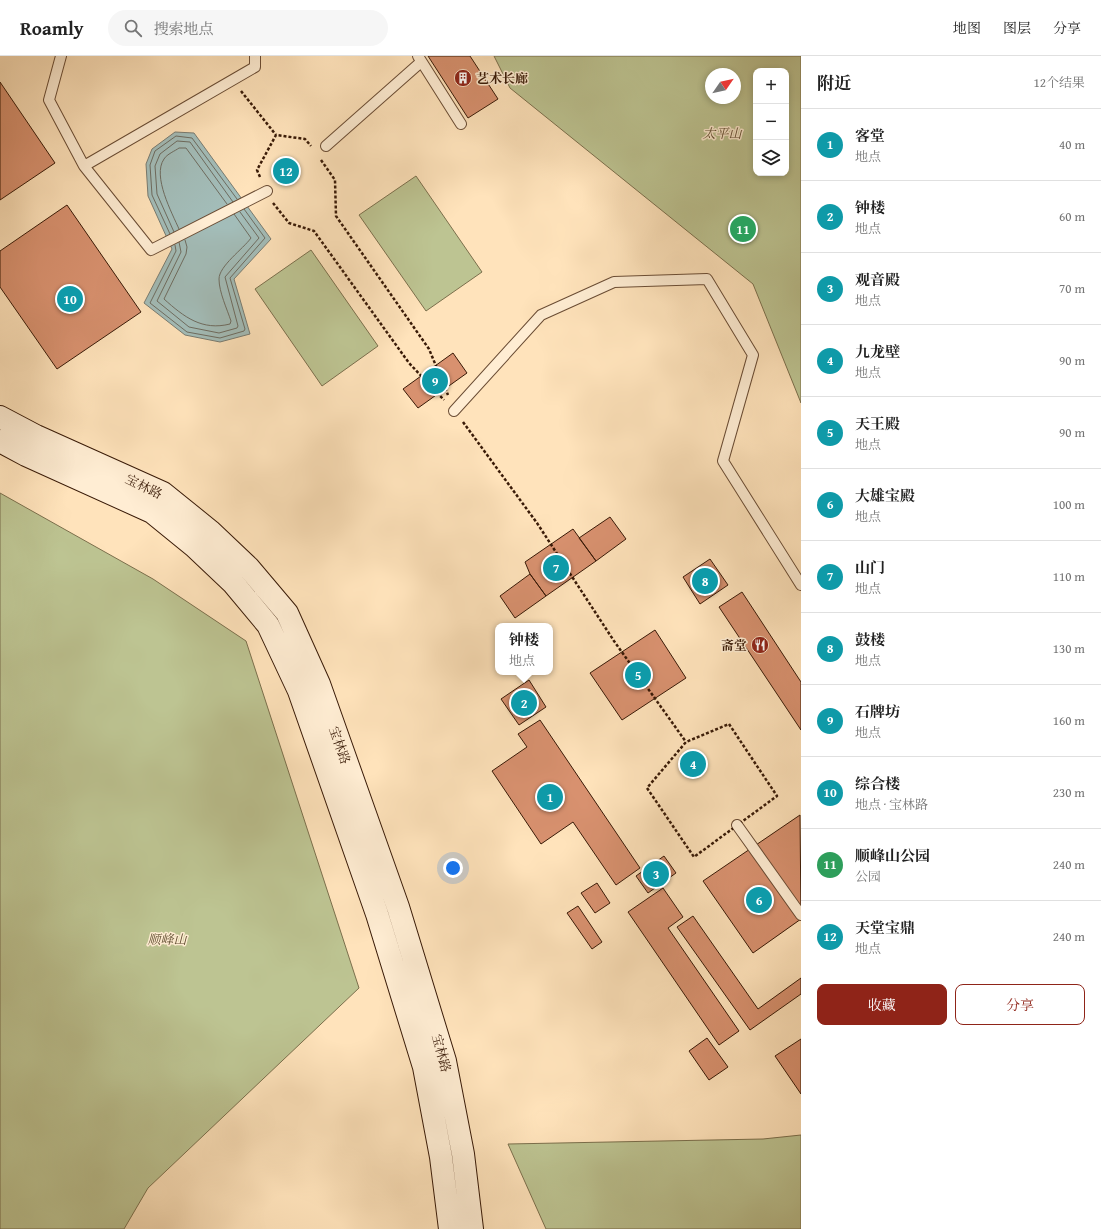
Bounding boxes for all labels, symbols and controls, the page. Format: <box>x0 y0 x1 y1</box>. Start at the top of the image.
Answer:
search box <box>108 10 388 46</box>
text: Roamly <box>20 14 84 42</box>
icon: search <box>122 17 144 39</box>
text: 搜索地点 <box>154 18 214 39</box>
text: 地图 <box>953 18 981 38</box>
text: 图层 <box>1003 18 1031 38</box>
text: 分享 <box>1053 18 1081 38</box>
building icon: 艺术长廊 <box>453 68 473 88</box>
north arrow <box>705 68 741 104</box>
map controls <box>753 68 789 176</box>
button: + <box>753 68 789 104</box>
place label: 艺术长廊 <box>476 69 528 88</box>
text: 附近 <box>817 70 851 95</box>
text: 12个结果 <box>1033 73 1085 92</box>
button: − <box>753 104 789 140</box>
park label: 太平山 <box>702 124 742 143</box>
text: 客堂 <box>855 125 885 146</box>
text: 1 <box>827 135 833 154</box>
text: 40 m <box>1059 135 1085 154</box>
button: layers <box>753 140 789 176</box>
text: 地点 <box>855 147 881 166</box>
pin: 12 <box>273 156 299 186</box>
text: 钟楼 <box>855 197 885 218</box>
text: 2 <box>827 207 833 226</box>
text: 60 m <box>1059 207 1085 226</box>
pin: 11 <box>730 214 756 244</box>
text: 地点 <box>855 219 881 238</box>
text: 观音殿 <box>855 269 900 290</box>
text: 3 <box>827 279 833 298</box>
text: 70 m <box>1059 279 1085 298</box>
pin: 10 <box>57 284 83 314</box>
text: 地点 <box>855 291 881 310</box>
text: 九龙壁 <box>855 341 900 362</box>
text: 4 <box>827 351 833 370</box>
text: 90 m <box>1059 351 1085 370</box>
text: 地点 <box>855 363 881 382</box>
pin: 9 <box>422 366 448 396</box>
text: 天王殿 <box>855 413 900 434</box>
text: 5 <box>827 423 833 442</box>
text: 90 m <box>1059 423 1085 442</box>
text: 地点 <box>855 435 881 454</box>
street label: 宝林路 <box>122 469 165 504</box>
text: 大雄宝殿 <box>855 485 915 506</box>
text: 6 <box>827 495 833 514</box>
text: 100 m <box>1053 495 1085 514</box>
text: 地点 <box>855 507 881 526</box>
pin: 7 <box>543 553 569 583</box>
text: 山门 <box>855 557 885 578</box>
pin: 8 <box>692 566 718 596</box>
text: 7 <box>827 567 833 586</box>
text: 110 m <box>1053 567 1085 586</box>
text: 地点 <box>855 579 881 598</box>
popup <box>495 623 553 675</box>
text: 钟楼 <box>509 629 539 650</box>
text: 鼓楼 <box>855 629 885 650</box>
restaurant icon: 斋堂 <box>750 635 770 655</box>
place label: 斋堂 <box>721 636 747 655</box>
text: 8 <box>827 639 833 658</box>
text: 130 m <box>1053 639 1085 658</box>
text: 地点 <box>509 651 535 670</box>
text: 地点 <box>855 651 881 670</box>
pin: 5 <box>625 660 651 690</box>
pin: 2 <box>511 688 537 718</box>
text: 石牌坊 <box>855 701 900 722</box>
text: 9 <box>827 711 833 730</box>
text: 160 m <box>1053 711 1085 730</box>
text: 地点 <box>855 723 881 742</box>
street label: 宝林路 <box>324 724 355 767</box>
pin: 4 <box>680 749 706 779</box>
text: 综合楼 <box>855 773 900 794</box>
pin: 1 <box>537 782 563 812</box>
text: 10 <box>823 783 837 802</box>
text: 230 m <box>1053 783 1085 802</box>
text: 地点 · 宝林路 <box>855 795 928 814</box>
text: 顺峰山公园 <box>855 845 930 866</box>
text: 11 <box>823 855 837 874</box>
text: 240 m <box>1053 855 1085 874</box>
your location <box>443 858 463 878</box>
pin: 3 <box>643 859 669 889</box>
text: 公园 <box>855 867 881 886</box>
pin: 6 <box>746 885 772 915</box>
text: 天堂宝鼎 <box>855 917 915 938</box>
text: 12 <box>823 927 837 946</box>
text: 240 m <box>1053 927 1085 946</box>
park label: 顺峰山 <box>147 930 187 949</box>
text: 地点 <box>855 939 881 958</box>
button: 收藏 <box>817 984 947 1025</box>
button: 分享 <box>955 984 1085 1025</box>
street label: 宝林路 <box>427 1032 456 1074</box>

